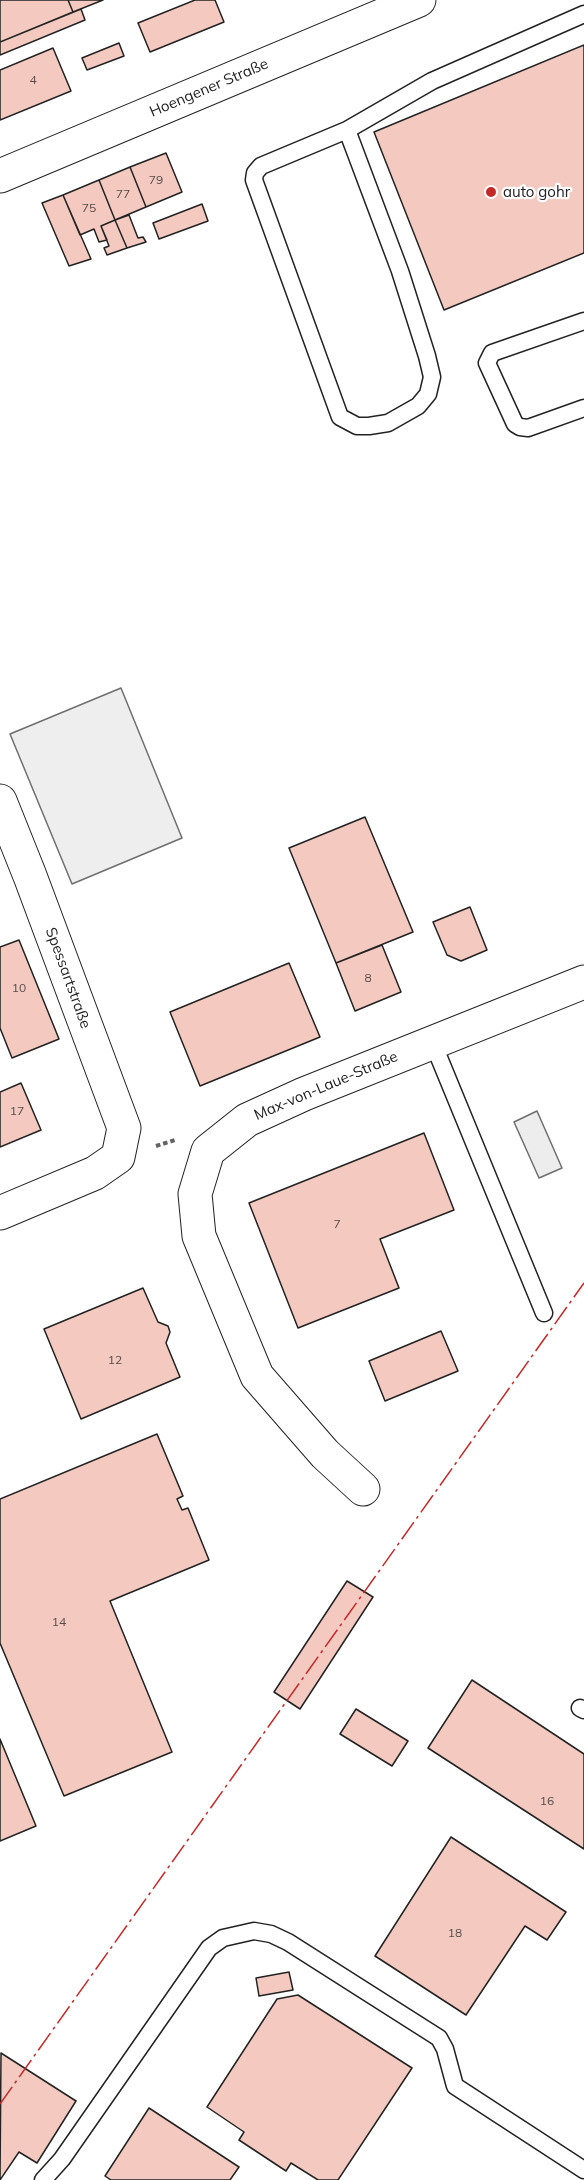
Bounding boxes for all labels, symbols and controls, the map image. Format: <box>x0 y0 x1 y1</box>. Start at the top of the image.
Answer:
street label: Hoengener Straße <box>147 55 271 121</box>
house number: 4 <box>29 73 37 87</box>
house number: 79 <box>149 173 163 187</box>
place label: auto gohr <box>503 183 570 201</box>
marker: auto gohr <box>484 185 498 199</box>
house number: 77 <box>116 187 130 201</box>
house number: 75 <box>82 201 96 215</box>
street label: Spessartstraße <box>41 925 95 1031</box>
house number: 8 <box>364 971 372 985</box>
house number: 10 <box>12 981 26 995</box>
street label: Max-von-Laue-Straße <box>252 1048 400 1124</box>
house number: 17 <box>10 1104 24 1118</box>
house number: 7 <box>333 1217 341 1231</box>
house number: 12 <box>108 1353 122 1367</box>
house number: 14 <box>52 1615 66 1629</box>
house number: 16 <box>540 1794 554 1808</box>
house number: 18 <box>448 1926 462 1940</box>

